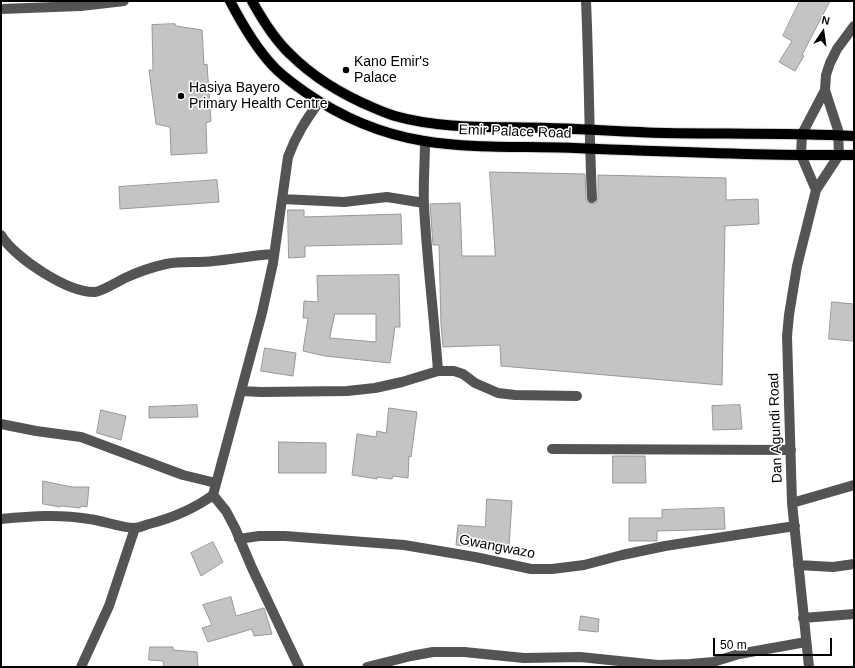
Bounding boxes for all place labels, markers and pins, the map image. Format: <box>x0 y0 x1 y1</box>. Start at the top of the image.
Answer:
place label: Kano Emir's Palace <box>354 54 429 86</box>
marker: Kano Emir's Palace <box>341 65 351 75</box>
place label: Hasiya Bayero Primary Health Centre <box>189 80 327 112</box>
marker: Hasiya Bayero Primary Health Centre <box>176 91 186 101</box>

